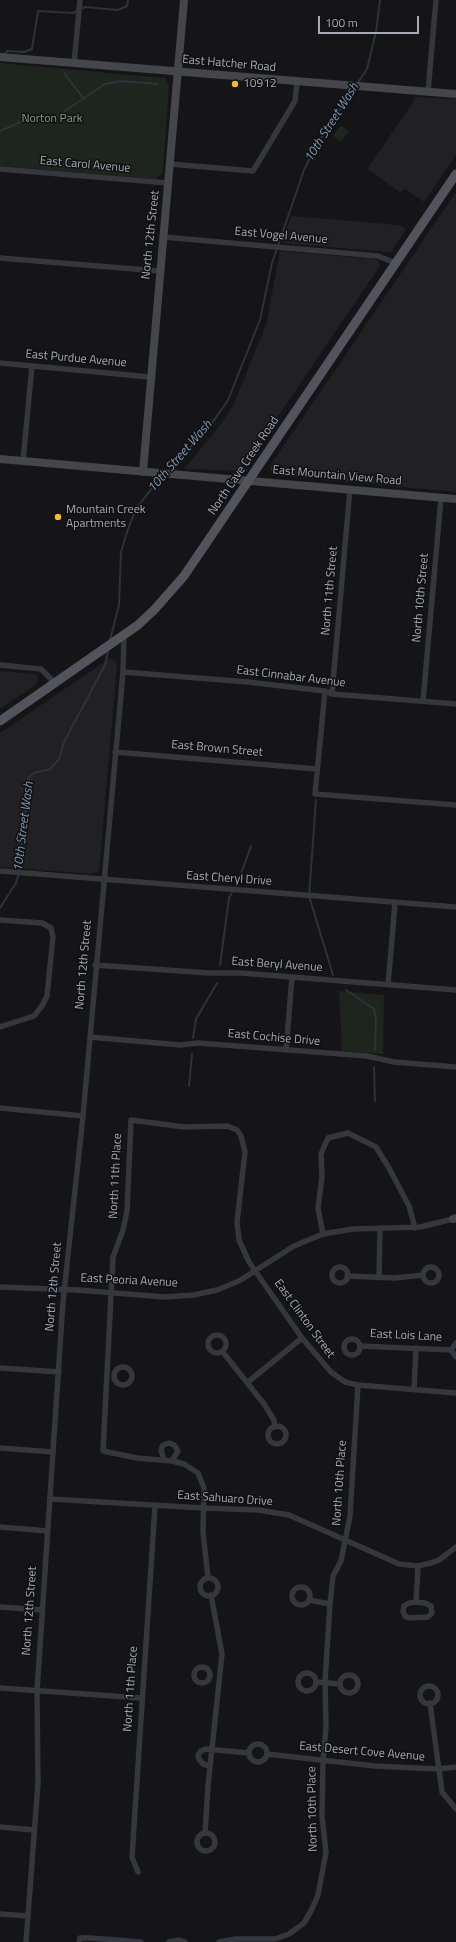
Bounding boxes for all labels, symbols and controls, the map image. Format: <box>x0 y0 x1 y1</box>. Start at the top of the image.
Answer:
scale bar <box>320 8 421 34</box>
text: 100 m <box>325 13 358 32</box>
street label: East Hatcher Road <box>182 53 276 75</box>
place label: 10912 <box>243 77 277 91</box>
marker: 10912 <box>230 79 240 89</box>
water label: 10th Street Wash <box>301 80 363 166</box>
park label: Norton Park <box>21 112 83 126</box>
street label: East Carol Avenue <box>39 154 131 176</box>
street label: North 12th Street <box>139 190 163 280</box>
street label: East Vogel Avenue <box>234 225 328 247</box>
street label: East Purdue Avenue <box>25 347 127 371</box>
street label: North Cave Creek Road <box>206 414 282 518</box>
water label: 10th Street Wash <box>144 418 216 496</box>
street label: East Mountain View Road <box>272 463 402 489</box>
place label: Mountain Creek Apartments <box>66 503 145 531</box>
marker: Mountain Creek Apartments <box>53 512 63 522</box>
street label: North 11th Street <box>319 546 341 636</box>
street label: North 10th Street <box>410 553 432 643</box>
street label: East Cinnabar Avenue <box>236 663 346 691</box>
street label: East Brown Street <box>171 738 263 760</box>
water label: 10th Street Wash <box>11 781 37 873</box>
street label: East Cheryl Drive <box>186 869 272 889</box>
street label: North 12th Street <box>73 920 95 1010</box>
street label: East Beryl Avenue <box>231 955 323 975</box>
street label: East Cochise Drive <box>227 1027 321 1049</box>
street label: North 11th Place <box>107 1133 125 1219</box>
street label: North 12th Street <box>43 1242 65 1332</box>
street label: East Peoria Avenue <box>80 1271 178 1291</box>
street label: East Clinton Street <box>271 1277 337 1361</box>
street label: East Lois Lane <box>370 1327 442 1345</box>
street label: North 10th Place <box>330 1440 350 1526</box>
street label: East Sahuaro Drive <box>177 1488 273 1510</box>
street label: North 12th Street <box>20 1566 40 1656</box>
street label: North 11th Place <box>121 1646 141 1732</box>
street label: East Desert Cove Avenue <box>299 1739 425 1765</box>
street label: North 10th Place <box>305 1766 321 1852</box>

